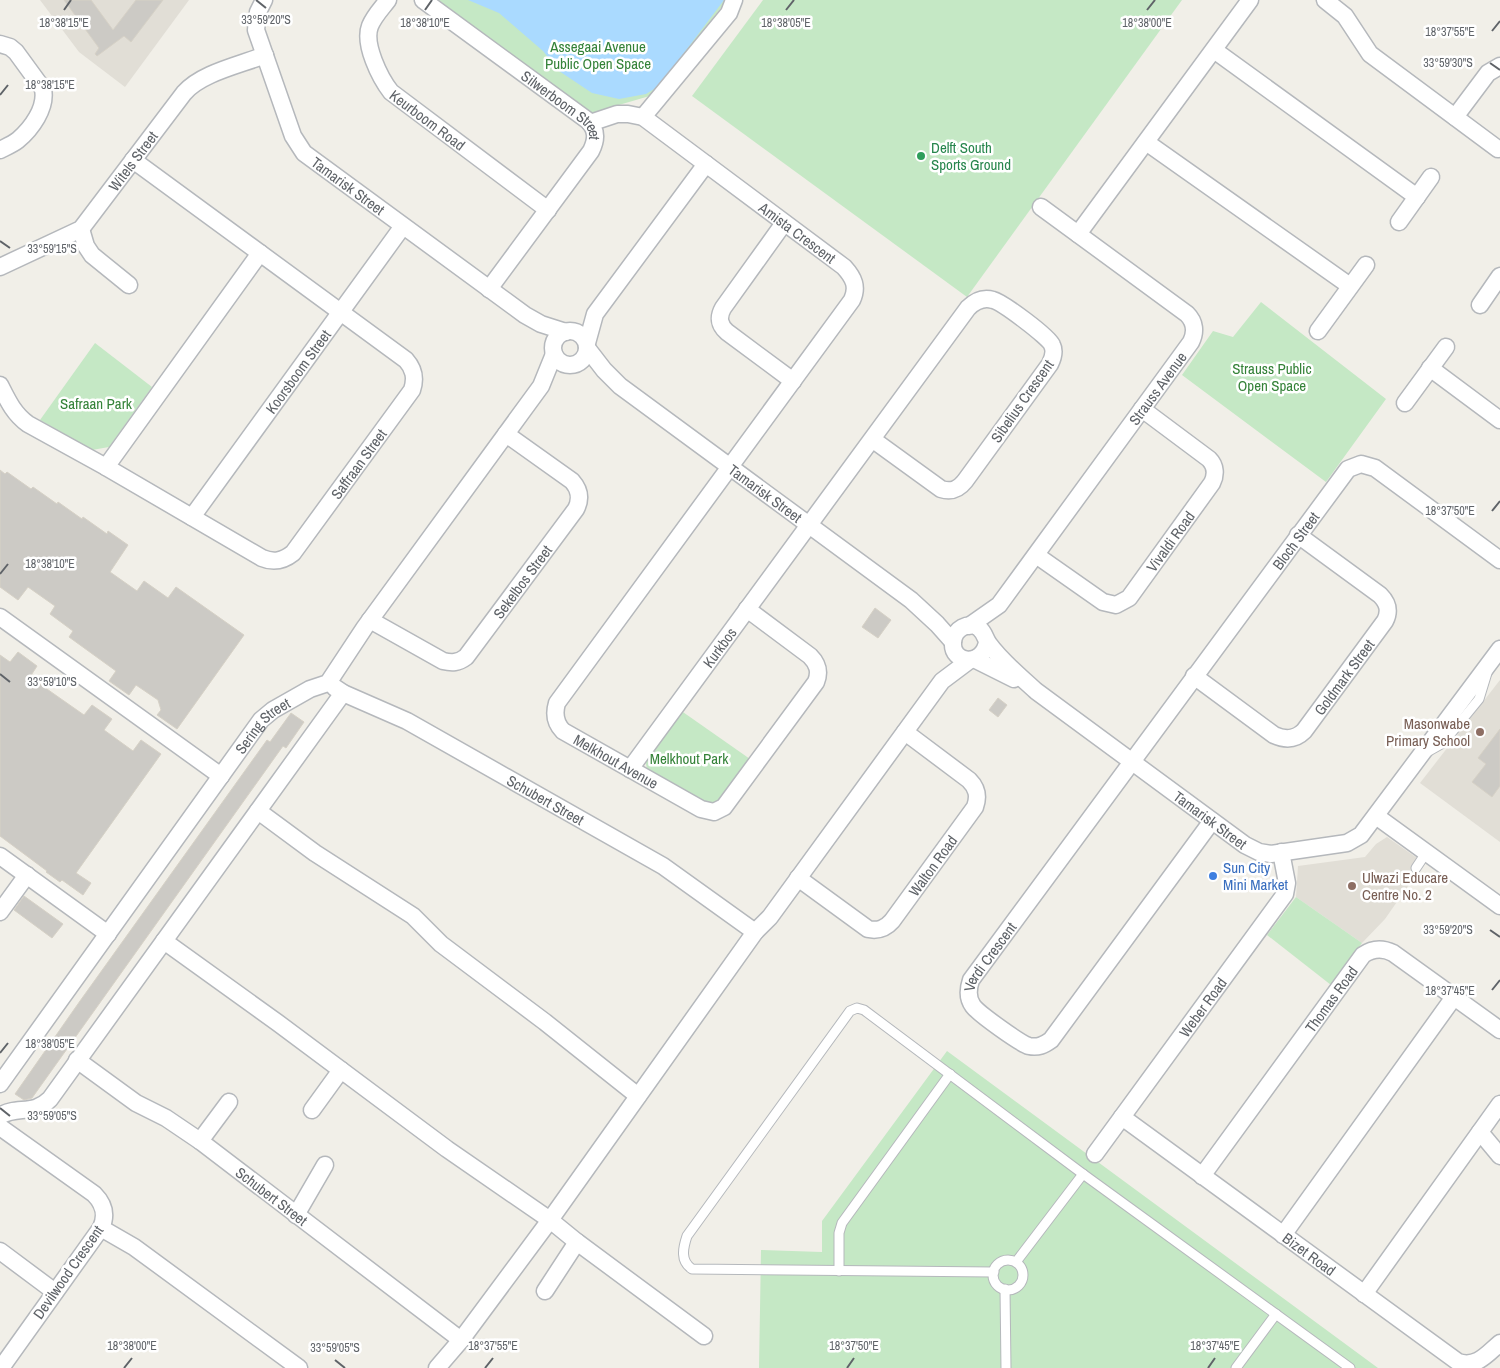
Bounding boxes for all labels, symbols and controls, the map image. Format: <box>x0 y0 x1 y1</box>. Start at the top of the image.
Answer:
text: 33°59'20"S <box>241 12 291 28</box>
text: 18°38'15"E <box>39 15 89 31</box>
text: 18°38'10"E <box>400 15 450 31</box>
text: 18°38'05"E <box>761 15 811 31</box>
text: 18°38'00"E <box>1122 15 1172 31</box>
text: 18°37'55"E <box>1425 24 1475 40</box>
park label: Assegaai Avenue Public Open Space <box>545 36 651 74</box>
text: 33°59'30"S <box>1423 55 1473 71</box>
street label: Silwerboom Street <box>517 65 606 141</box>
text: 18°38'15"E <box>25 77 75 93</box>
street label: Keurboom Road <box>386 84 470 155</box>
street label: Witels Street <box>103 126 163 195</box>
place label: Delft South Sports Ground <box>931 137 1011 175</box>
marker: Delft South Sports Ground <box>915 150 927 162</box>
street label: Tamarisk Street <box>307 151 390 220</box>
street label: Amista Crescent <box>754 196 841 268</box>
text: 33°59'15"S <box>27 241 77 257</box>
street label: Koorsboom Street <box>260 324 336 418</box>
street label: Strauss Avenue <box>1123 347 1191 429</box>
street label: Sibelius Crescent <box>986 355 1059 447</box>
park label: Strauss Public Open Space <box>1232 358 1312 396</box>
park label: Safraan Park <box>60 393 133 414</box>
street label: Saffraan Street <box>325 424 391 503</box>
street label: Tamarisk Street <box>724 459 807 527</box>
text: 18°37'50"E <box>1425 503 1475 519</box>
street label: Vivaldi Road <box>1141 507 1199 576</box>
street label: Bloch Street <box>1267 507 1324 574</box>
street label: Sekelbos Street <box>488 540 557 623</box>
text: 18°38'10"E <box>25 556 75 572</box>
street label: Kurkbos <box>697 623 741 672</box>
street label: Goldmark Street <box>1309 634 1379 719</box>
text: 33°59'10"S <box>27 674 77 690</box>
street label: Sering Street <box>230 692 294 758</box>
place label: Masonwabe Primary School <box>1386 713 1470 751</box>
marker: Masonwabe Primary School <box>1474 726 1486 738</box>
street label: Melkhout Avenue <box>570 729 662 793</box>
park label: Melkhout Park <box>650 748 729 769</box>
street label: Schubert Street <box>503 769 589 830</box>
street label: Tamarisk Street <box>1169 785 1252 854</box>
street label: Walton Road <box>903 831 962 900</box>
place label: Sun City Mini Market <box>1223 857 1289 895</box>
place label: Ulwazi Educare Centre No. 2 <box>1362 867 1448 905</box>
marker: Sun City Mini Market <box>1207 870 1219 882</box>
marker: Ulwazi Educare Centre No. 2 <box>1346 880 1358 892</box>
street label: Verdi Crescent <box>958 917 1021 993</box>
text: 33°59'20"S <box>1423 922 1473 938</box>
street label: Thomas Road <box>1300 962 1362 1036</box>
street label: Weber Road <box>1174 973 1231 1041</box>
text: 18°37'45"E <box>1425 983 1475 999</box>
text: 18°38'05"E <box>25 1036 75 1052</box>
text: 33°59'05"S <box>27 1108 77 1124</box>
street label: Schubert Street <box>232 1162 313 1230</box>
street label: Devilwood Crescent <box>28 1220 108 1323</box>
street label: Bizet Road <box>1279 1227 1340 1280</box>
text: 18°38'00"E <box>107 1338 157 1354</box>
text: 18°37'55"E <box>468 1338 518 1354</box>
text: 18°37'50"E <box>829 1338 879 1354</box>
text: 18°37'45"E <box>1190 1338 1240 1354</box>
text: 33°59'05"S <box>310 1340 360 1356</box>

